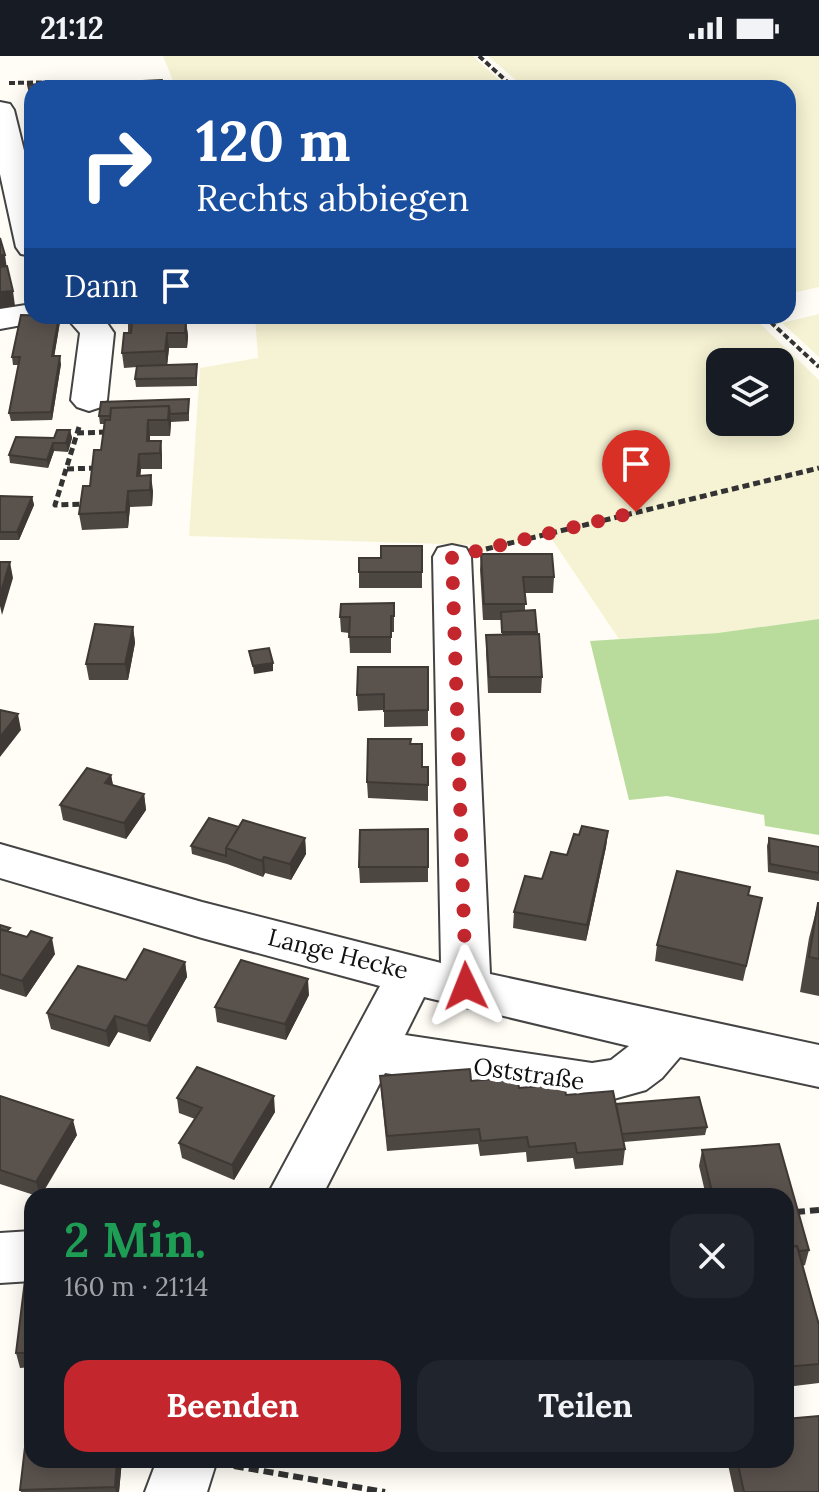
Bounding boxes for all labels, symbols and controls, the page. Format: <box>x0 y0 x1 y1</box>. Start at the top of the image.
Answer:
text: 21:12 <box>40 9 104 47</box>
text: 120 m <box>196 105 350 176</box>
icon: right <box>64 112 168 216</box>
text: Rechts abbiegen <box>196 175 469 221</box>
icon: arrive <box>154 264 198 308</box>
text: Dann <box>64 267 138 305</box>
map controls <box>706 348 794 436</box>
button: layers <box>706 348 794 436</box>
pin <box>602 430 670 512</box>
icon: arrive <box>614 442 658 486</box>
street label: Lange Hecke <box>265 921 411 986</box>
position arrow <box>424 944 508 1028</box>
street label: Oststraße <box>472 1050 587 1097</box>
text: 2 Min. <box>64 1209 206 1270</box>
button: close <box>670 1214 754 1298</box>
text: 160 m · 21:14 <box>64 1270 208 1303</box>
button: Beenden <box>64 1360 401 1452</box>
button: Teilen <box>417 1360 754 1452</box>

